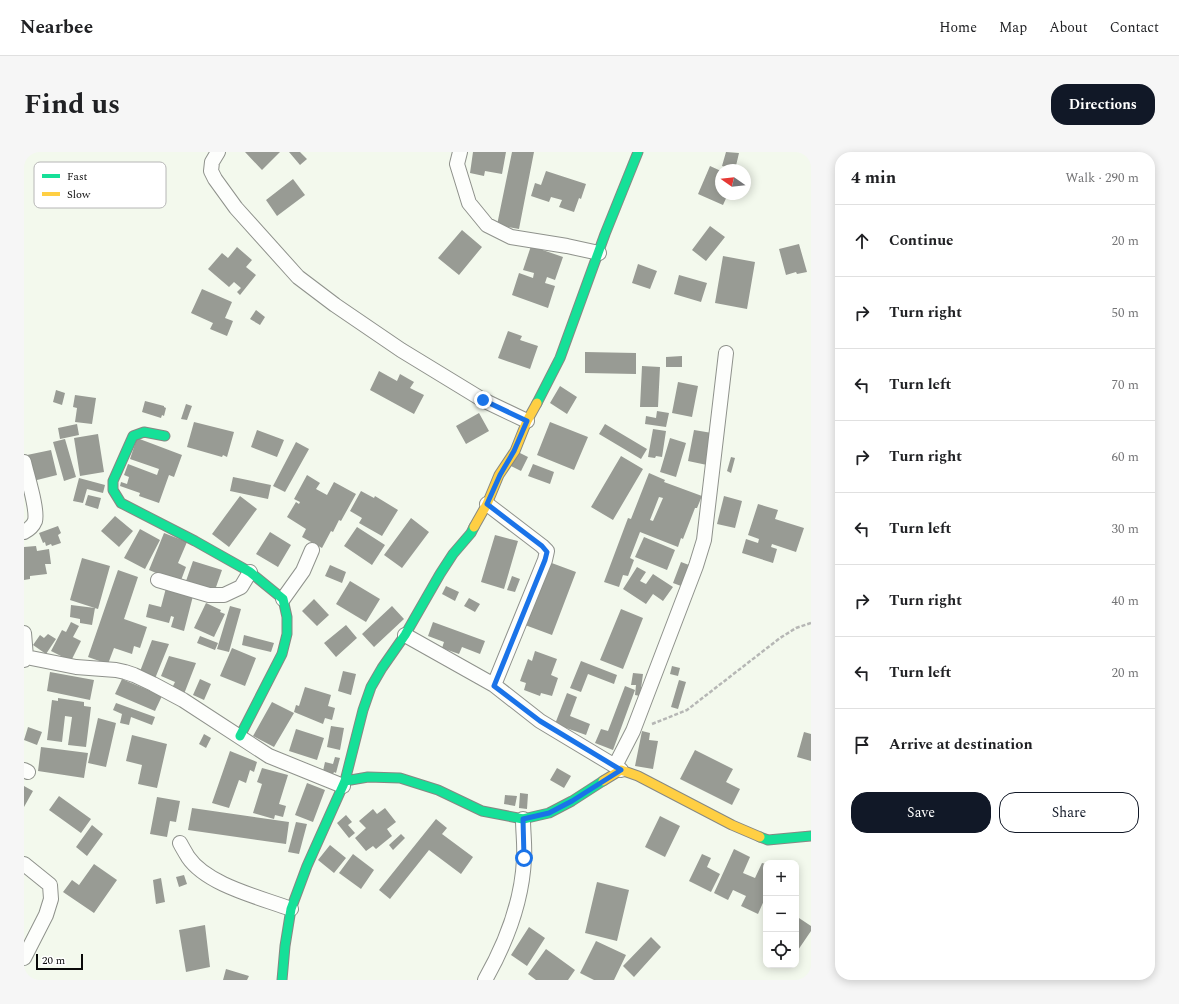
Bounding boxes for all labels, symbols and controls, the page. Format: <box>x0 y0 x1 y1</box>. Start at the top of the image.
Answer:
text: Nearbee <box>20 13 93 42</box>
text: Home <box>939 17 977 38</box>
text: Map <box>999 17 1027 38</box>
text: About <box>1049 17 1088 38</box>
text: Contact <box>1110 17 1159 38</box>
text: Find us <box>24 83 120 126</box>
button: Directions <box>1051 84 1155 125</box>
legend <box>34 162 166 208</box>
north arrow <box>715 164 751 200</box>
text: 4 min <box>851 165 896 191</box>
text: Fast <box>67 168 88 185</box>
text: Walk · 290 m <box>1065 168 1139 188</box>
text: Slow <box>67 186 91 203</box>
text: Continue <box>889 229 954 252</box>
icon: ahead <box>851 230 873 252</box>
text: 20 m <box>1112 231 1139 251</box>
text: Turn right <box>889 301 962 324</box>
icon: right <box>851 302 873 324</box>
text: 50 m <box>1112 303 1139 323</box>
text: Turn left <box>889 373 951 396</box>
icon: left <box>851 374 873 396</box>
text: 70 m <box>1112 375 1139 395</box>
route end <box>474 391 492 409</box>
text: Turn right <box>889 445 962 468</box>
icon: right <box>851 446 873 468</box>
text: 60 m <box>1112 447 1139 467</box>
text: Turn left <box>889 517 951 540</box>
icon: left <box>851 518 873 540</box>
text: 30 m <box>1112 519 1139 539</box>
text: Turn right <box>889 589 962 612</box>
icon: right <box>851 590 873 612</box>
text: 40 m <box>1112 591 1139 611</box>
text: Turn left <box>889 661 951 684</box>
icon: left <box>851 662 873 684</box>
text: 20 m <box>1112 663 1139 683</box>
text: Arrive at destination <box>889 733 1033 756</box>
icon: arrive <box>851 734 873 756</box>
button: Save <box>851 792 991 833</box>
button: Share <box>999 792 1139 833</box>
route start <box>515 849 533 867</box>
map controls <box>763 860 799 968</box>
button: + <box>763 860 799 896</box>
button: − <box>763 896 799 932</box>
button: locate <box>763 932 799 968</box>
scale bar <box>36 952 83 971</box>
text: 20 m <box>42 952 65 969</box>

